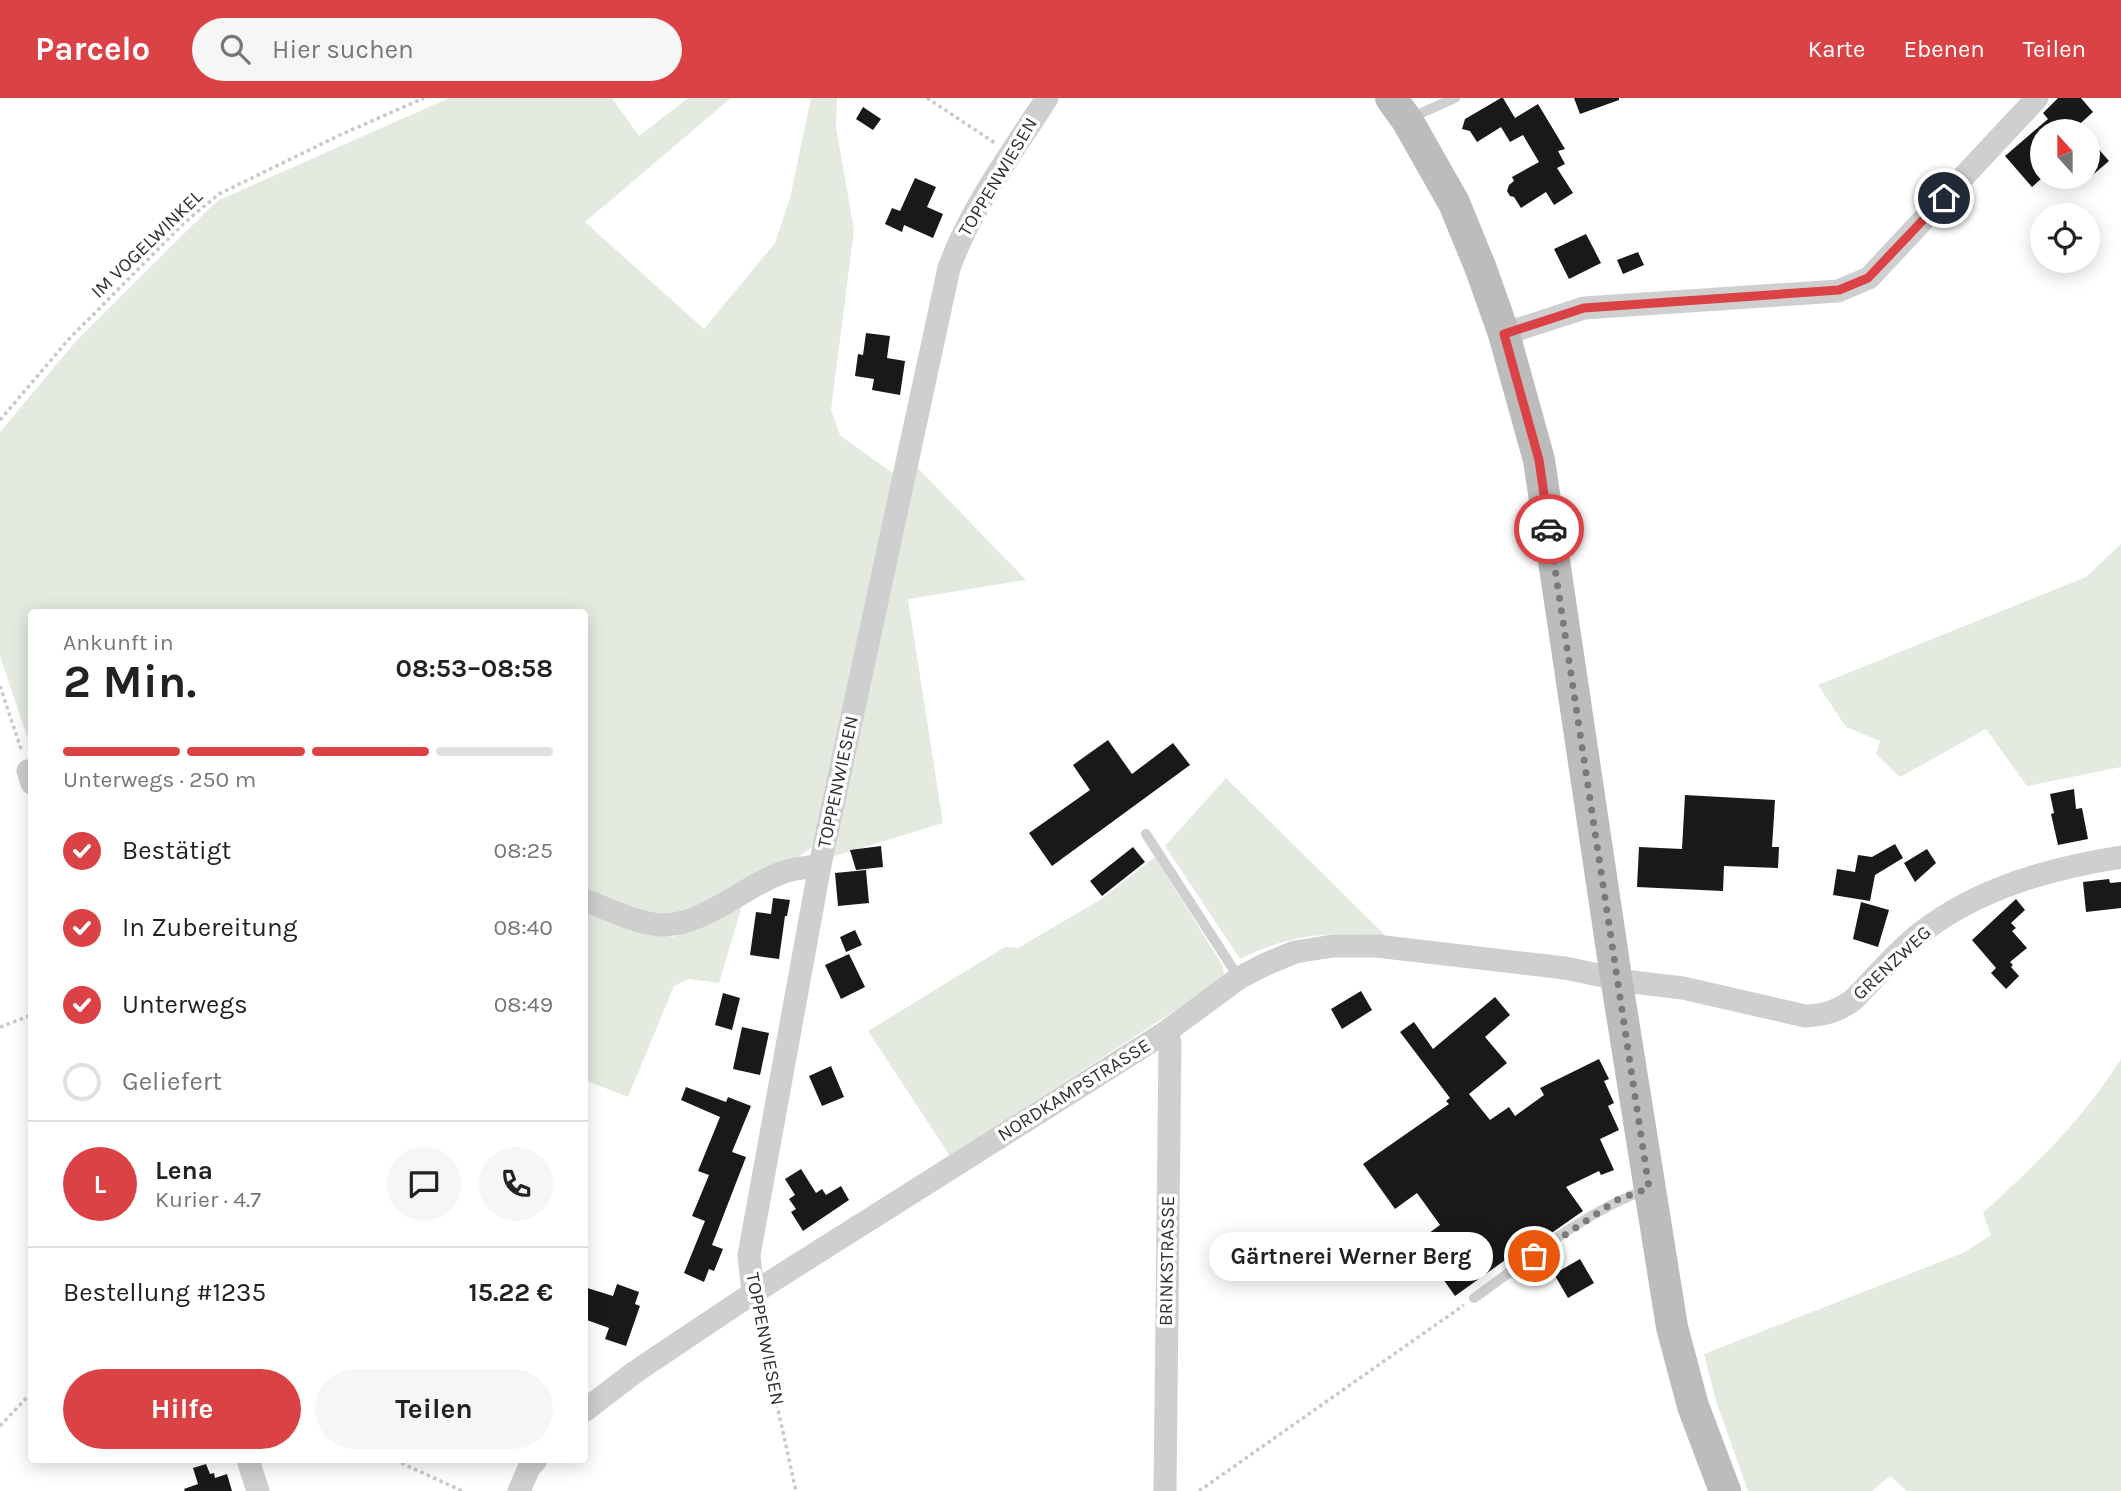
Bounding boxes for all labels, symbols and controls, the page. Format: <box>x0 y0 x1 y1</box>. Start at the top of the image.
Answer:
search box <box>192 18 682 81</box>
text: Parcelo <box>35 30 150 68</box>
icon: search <box>216 30 254 68</box>
text: Hier suchen <box>272 34 414 65</box>
text: Karte <box>1808 35 1865 63</box>
text: Ebenen <box>1903 35 1985 63</box>
text: Teilen <box>2023 35 2086 63</box>
street label: TOPPENWIESEN <box>954 114 1042 240</box>
north arrow <box>2030 119 2100 189</box>
map controls <box>2030 119 2100 273</box>
pin <box>1914 168 1974 228</box>
icon: home <box>1925 179 1963 217</box>
street label: IM VOGELWINKEL <box>87 185 207 303</box>
button: locate <box>2030 203 2100 273</box>
courier <box>1514 494 1584 564</box>
icon: car <box>1530 510 1568 548</box>
text: Ankunft in <box>63 629 174 656</box>
text: 08:53–08:58 <box>396 653 553 684</box>
text: 2 Min. <box>63 655 196 709</box>
street label: TOPPENWIESEN <box>813 714 863 850</box>
text: Unterwegs · 250 m <box>63 766 256 793</box>
icon: check <box>63 832 101 870</box>
text: Bestätigt <box>122 835 231 866</box>
text: 08:25 <box>494 837 553 864</box>
icon: check <box>63 909 101 947</box>
text: In Zubereitung <box>122 912 297 943</box>
text: 08:40 <box>493 914 553 941</box>
street label: GRENZWEG <box>1848 921 1936 1005</box>
icon: check <box>63 986 101 1024</box>
text: Unterwegs <box>122 989 248 1020</box>
text: 08:49 <box>494 991 553 1018</box>
street label: NORDKAMPSTRASSE <box>994 1034 1154 1146</box>
text: Geliefert <box>122 1066 222 1097</box>
button: chat <box>387 1147 461 1221</box>
button: phone <box>479 1147 553 1221</box>
text: Lena <box>155 1155 213 1186</box>
text: L <box>94 1169 106 1200</box>
text: Kurier · 4.7 <box>155 1186 261 1213</box>
street label: BRINKSTRASSE <box>1155 1196 1179 1326</box>
pin <box>1504 1226 1564 1286</box>
callout: Gärtnerei Werner Berg <box>1208 1232 1492 1280</box>
icon: bag <box>1515 1237 1553 1275</box>
text: Gärtnerei Werner Berg <box>1231 1243 1471 1270</box>
street label: TOPPENWIESEN <box>741 1271 789 1407</box>
text: Bestellung #1235 <box>63 1277 266 1308</box>
text: 15.22 € <box>468 1277 553 1308</box>
button: Hilfe <box>63 1369 301 1449</box>
button: Teilen <box>315 1369 553 1449</box>

